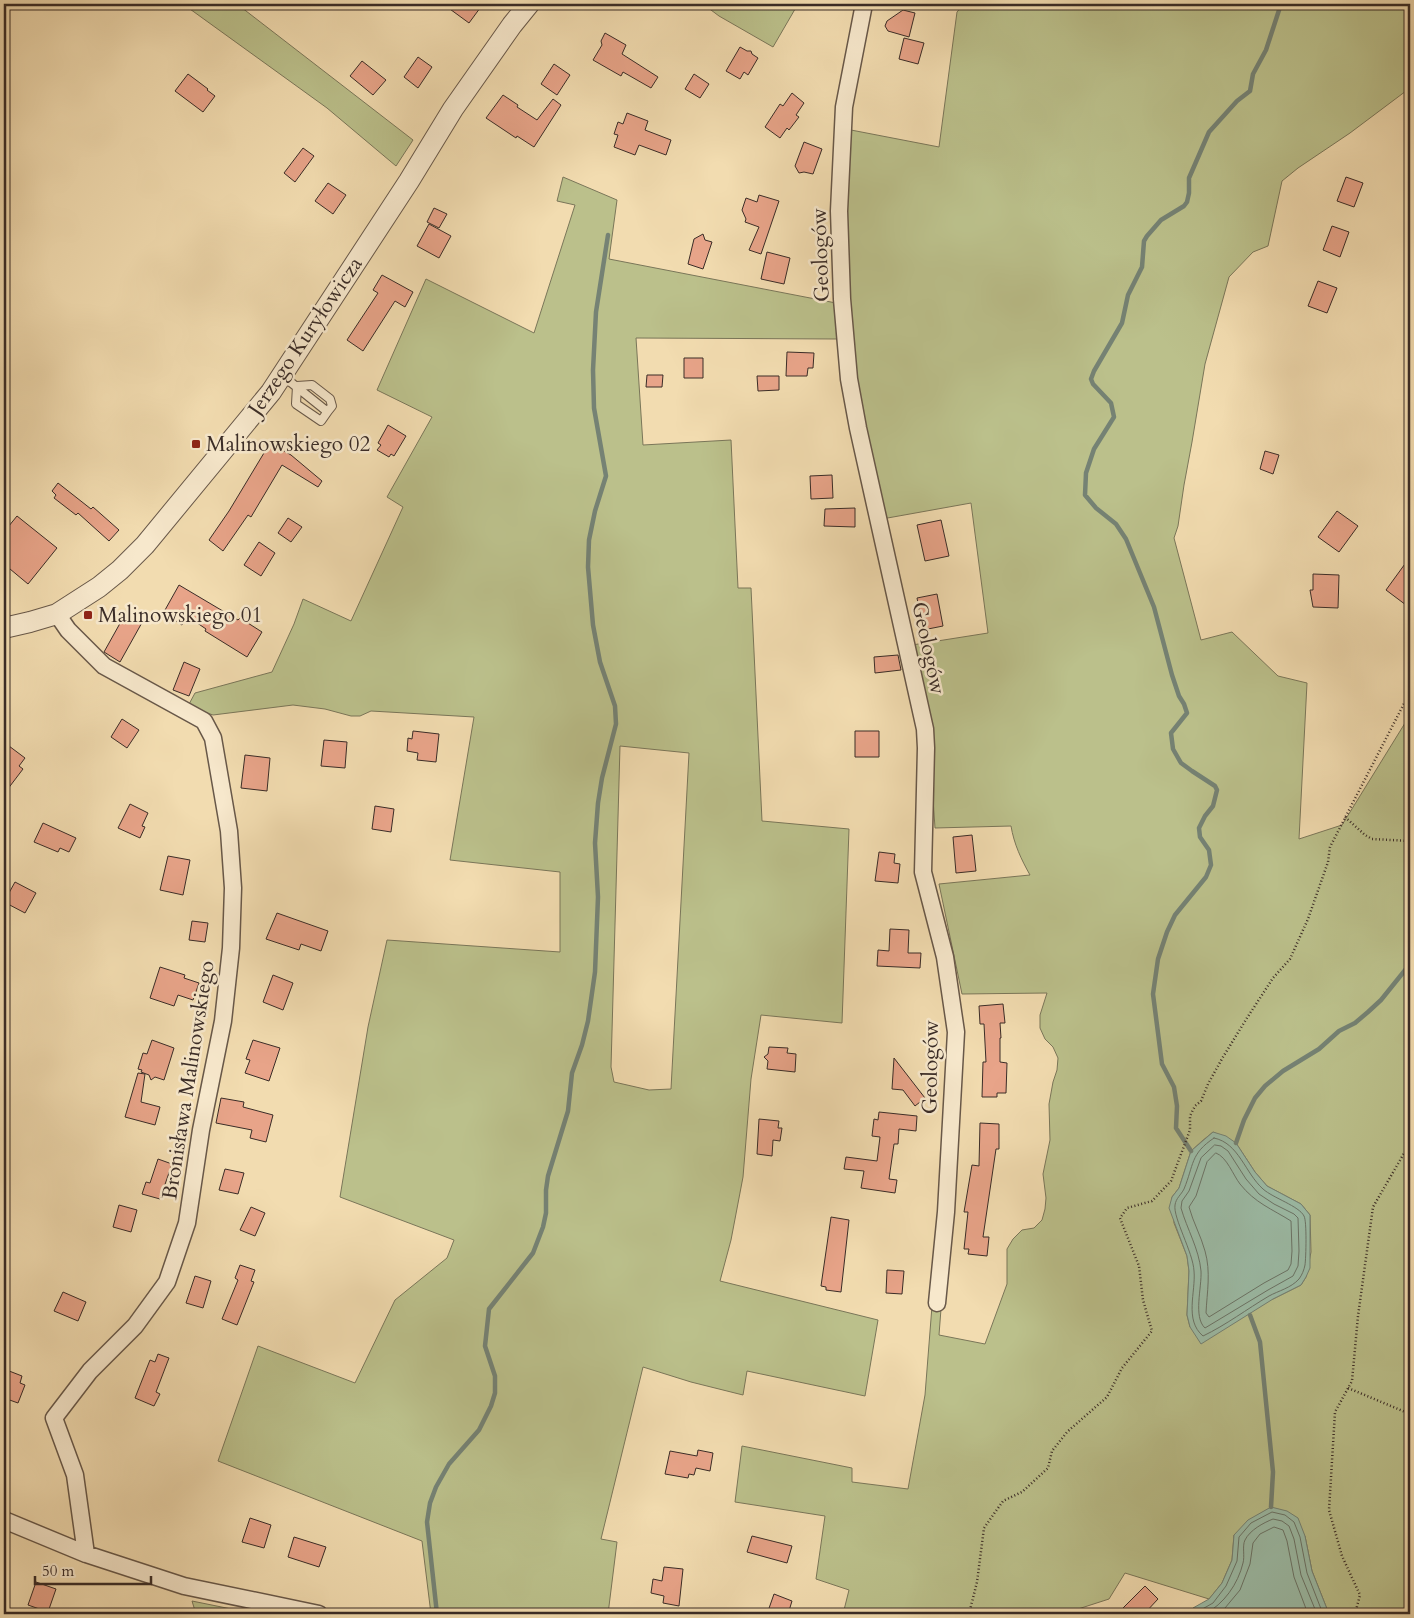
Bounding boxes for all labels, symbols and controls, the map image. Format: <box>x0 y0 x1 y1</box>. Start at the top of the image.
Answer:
street label: Geologów <box>804 207 837 303</box>
street label: Jerzego Kuryłowicza <box>240 251 369 424</box>
place label: Malinowskiego 02 <box>206 430 370 459</box>
marker: Malinowskiego 02 <box>190 438 202 450</box>
street label: Geologów <box>905 599 953 697</box>
place label: Malinowskiego 01 <box>98 601 262 630</box>
marker: Malinowskiego 01 <box>82 609 94 621</box>
street label: Bronisława Malinowskiego <box>155 958 222 1202</box>
street label: Geologów <box>915 1020 946 1114</box>
scale bar <box>35 1553 151 1585</box>
text: 50 m <box>42 1561 74 1581</box>

